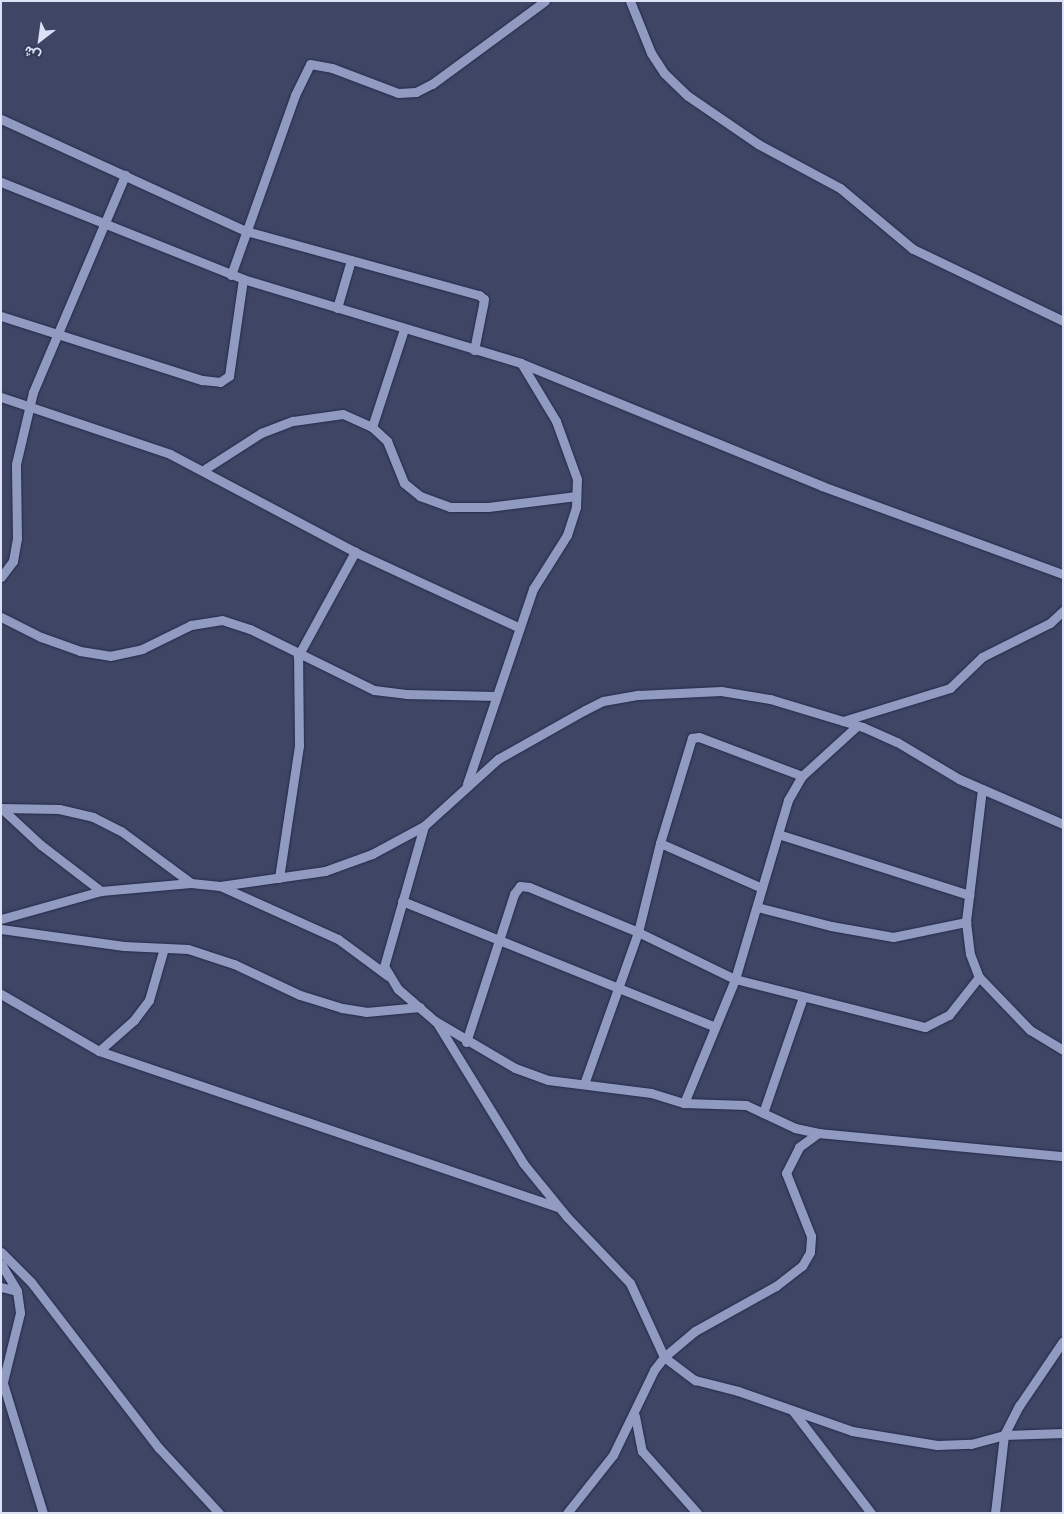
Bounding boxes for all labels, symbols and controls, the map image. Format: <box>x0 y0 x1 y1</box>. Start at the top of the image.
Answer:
north arrow <box>15 15 65 65</box>
text: ش <box>20 41 44 66</box>

